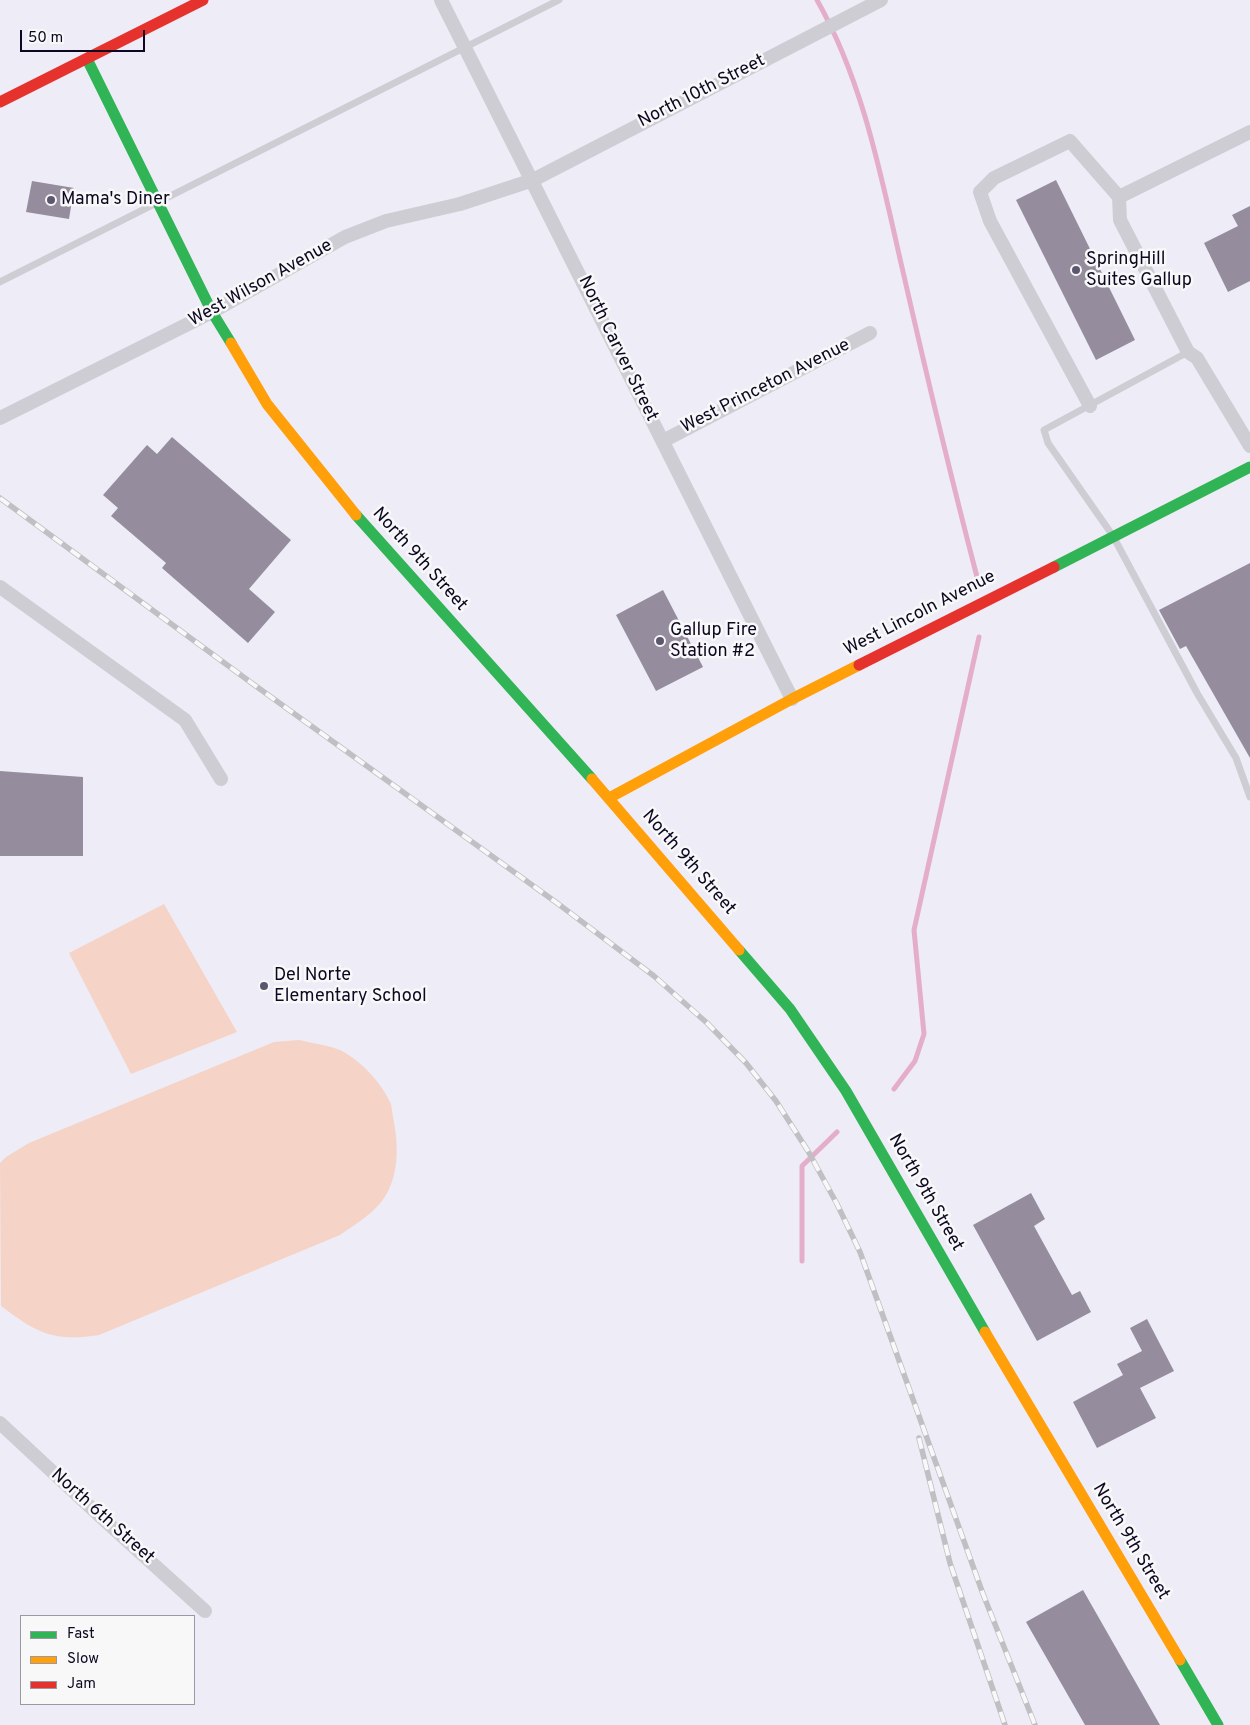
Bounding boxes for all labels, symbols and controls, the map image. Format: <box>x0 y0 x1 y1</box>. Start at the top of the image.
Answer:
scale bar <box>22 20 148 52</box>
text: 50 m <box>28 29 63 48</box>
street label: North 10th Street <box>635 51 769 133</box>
place label: Mama's Diner <box>61 189 170 211</box>
marker: Mama's Diner <box>45 194 57 206</box>
street label: West Wilson Avenue <box>185 236 337 332</box>
place label: SpringHill Suites Gallup <box>1086 249 1192 292</box>
marker: SpringHill Suites Gallup <box>1070 264 1082 276</box>
street label: North Carver Street <box>572 273 662 425</box>
street label: West Princeton Avenue <box>678 335 854 439</box>
street label: North 9th Street <box>367 504 471 616</box>
street label: West Lincoln Avenue <box>841 566 999 662</box>
place label: Gallup Fire Station #2 <box>670 620 757 662</box>
marker: Gallup Fire Station #2 <box>654 635 666 647</box>
street label: North 9th Street <box>637 806 739 920</box>
place label: Del Norte Elementary School <box>274 965 427 1008</box>
marker: Del Norte Elementary School <box>258 980 270 992</box>
street label: North 9th Street <box>883 1130 967 1256</box>
street label: North 6th Street <box>46 1465 158 1569</box>
street label: North 9th Street <box>1087 1480 1173 1604</box>
legend <box>20 1615 195 1705</box>
text: Fast <box>67 1625 95 1644</box>
text: Slow <box>67 1650 99 1669</box>
text: Jam <box>67 1675 96 1694</box>

